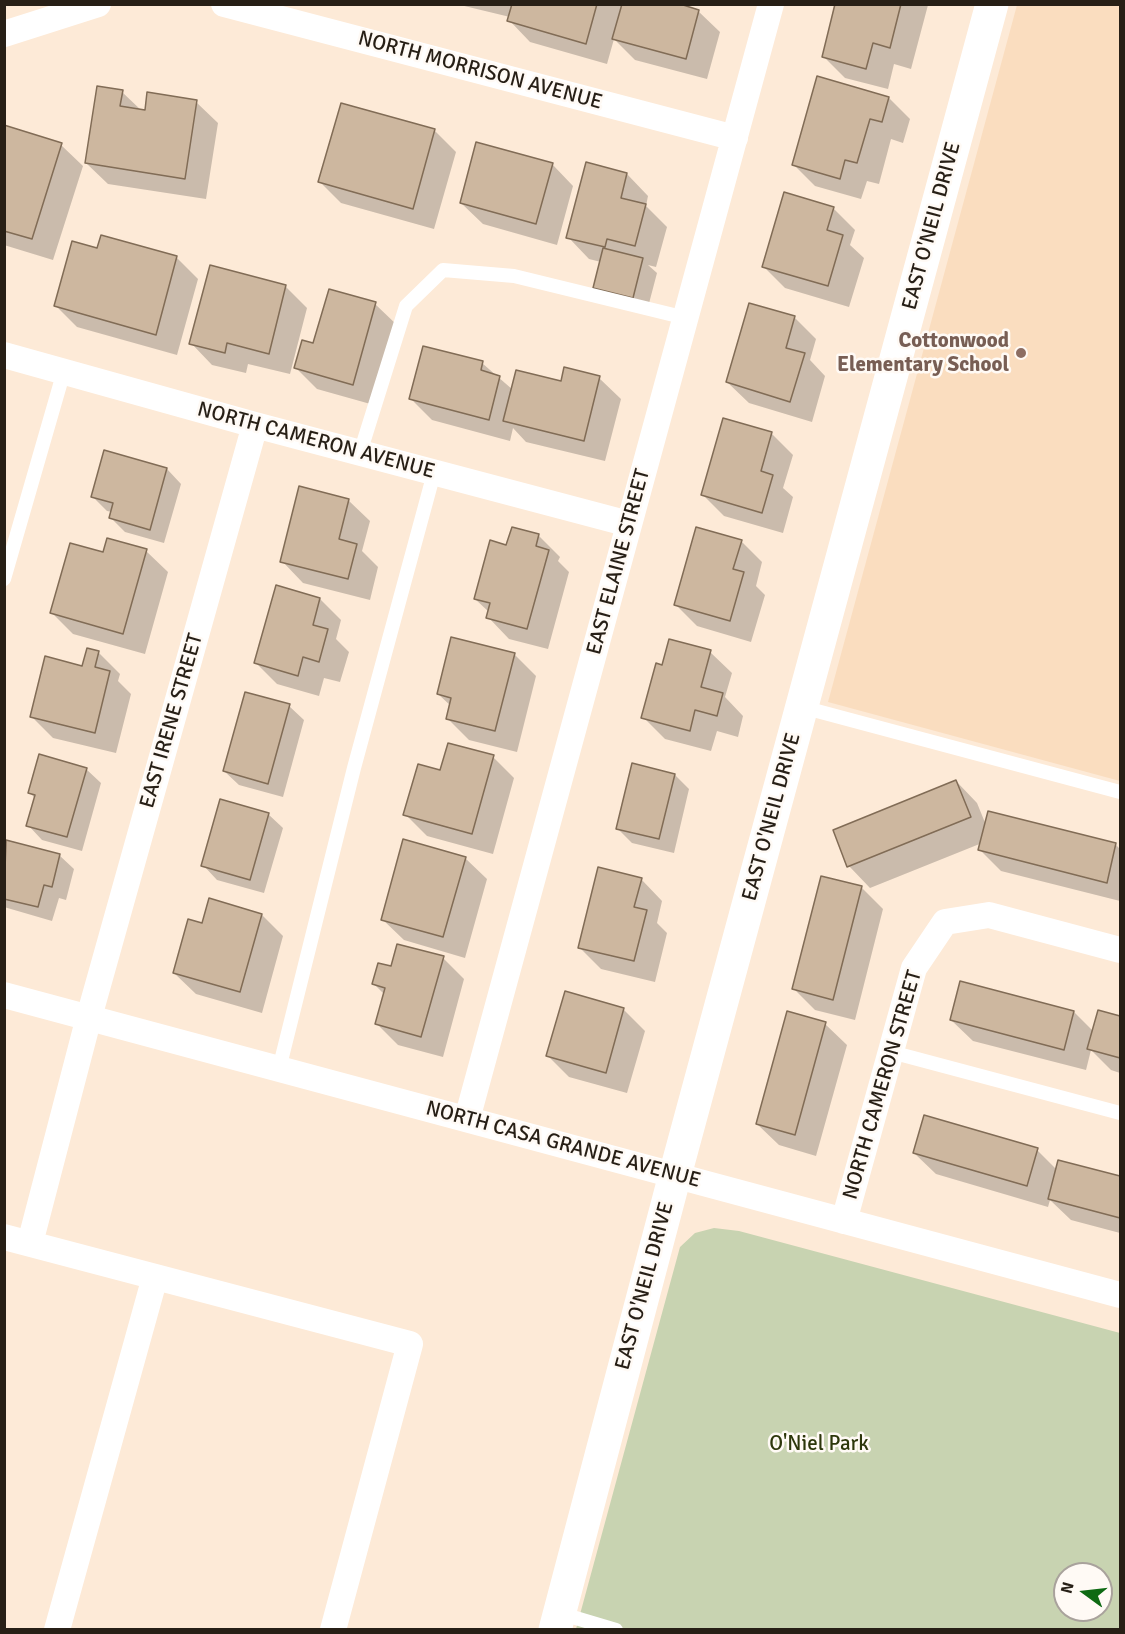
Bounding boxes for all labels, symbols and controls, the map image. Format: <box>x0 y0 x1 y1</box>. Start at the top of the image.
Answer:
street label: NORTH MORRISON AVENUE <box>355 26 605 116</box>
street label: EAST O'NEIL DRIVE <box>897 139 967 313</box>
place label: Cottonwood Elementary School <box>837 328 1009 378</box>
marker: Cottonwood Elementary School <box>1014 346 1028 360</box>
street label: NORTH CAMERON AVENUE <box>194 397 438 485</box>
street label: EAST ELAINE STREET <box>582 466 656 658</box>
street label: EAST IRENE STREET <box>135 631 209 811</box>
street label: EAST O'NEIL DRIVE <box>737 730 807 904</box>
street label: NORTH CAMERON STREET <box>838 968 928 1202</box>
street label: NORTH CASA GRANDE AVENUE <box>423 1096 703 1194</box>
street label: EAST O'NEIL DRIVE <box>610 1199 680 1373</box>
park label: O'Niel Park <box>769 1431 869 1457</box>
north arrow <box>1053 1562 1113 1622</box>
text: N <box>1056 1580 1079 1596</box>

